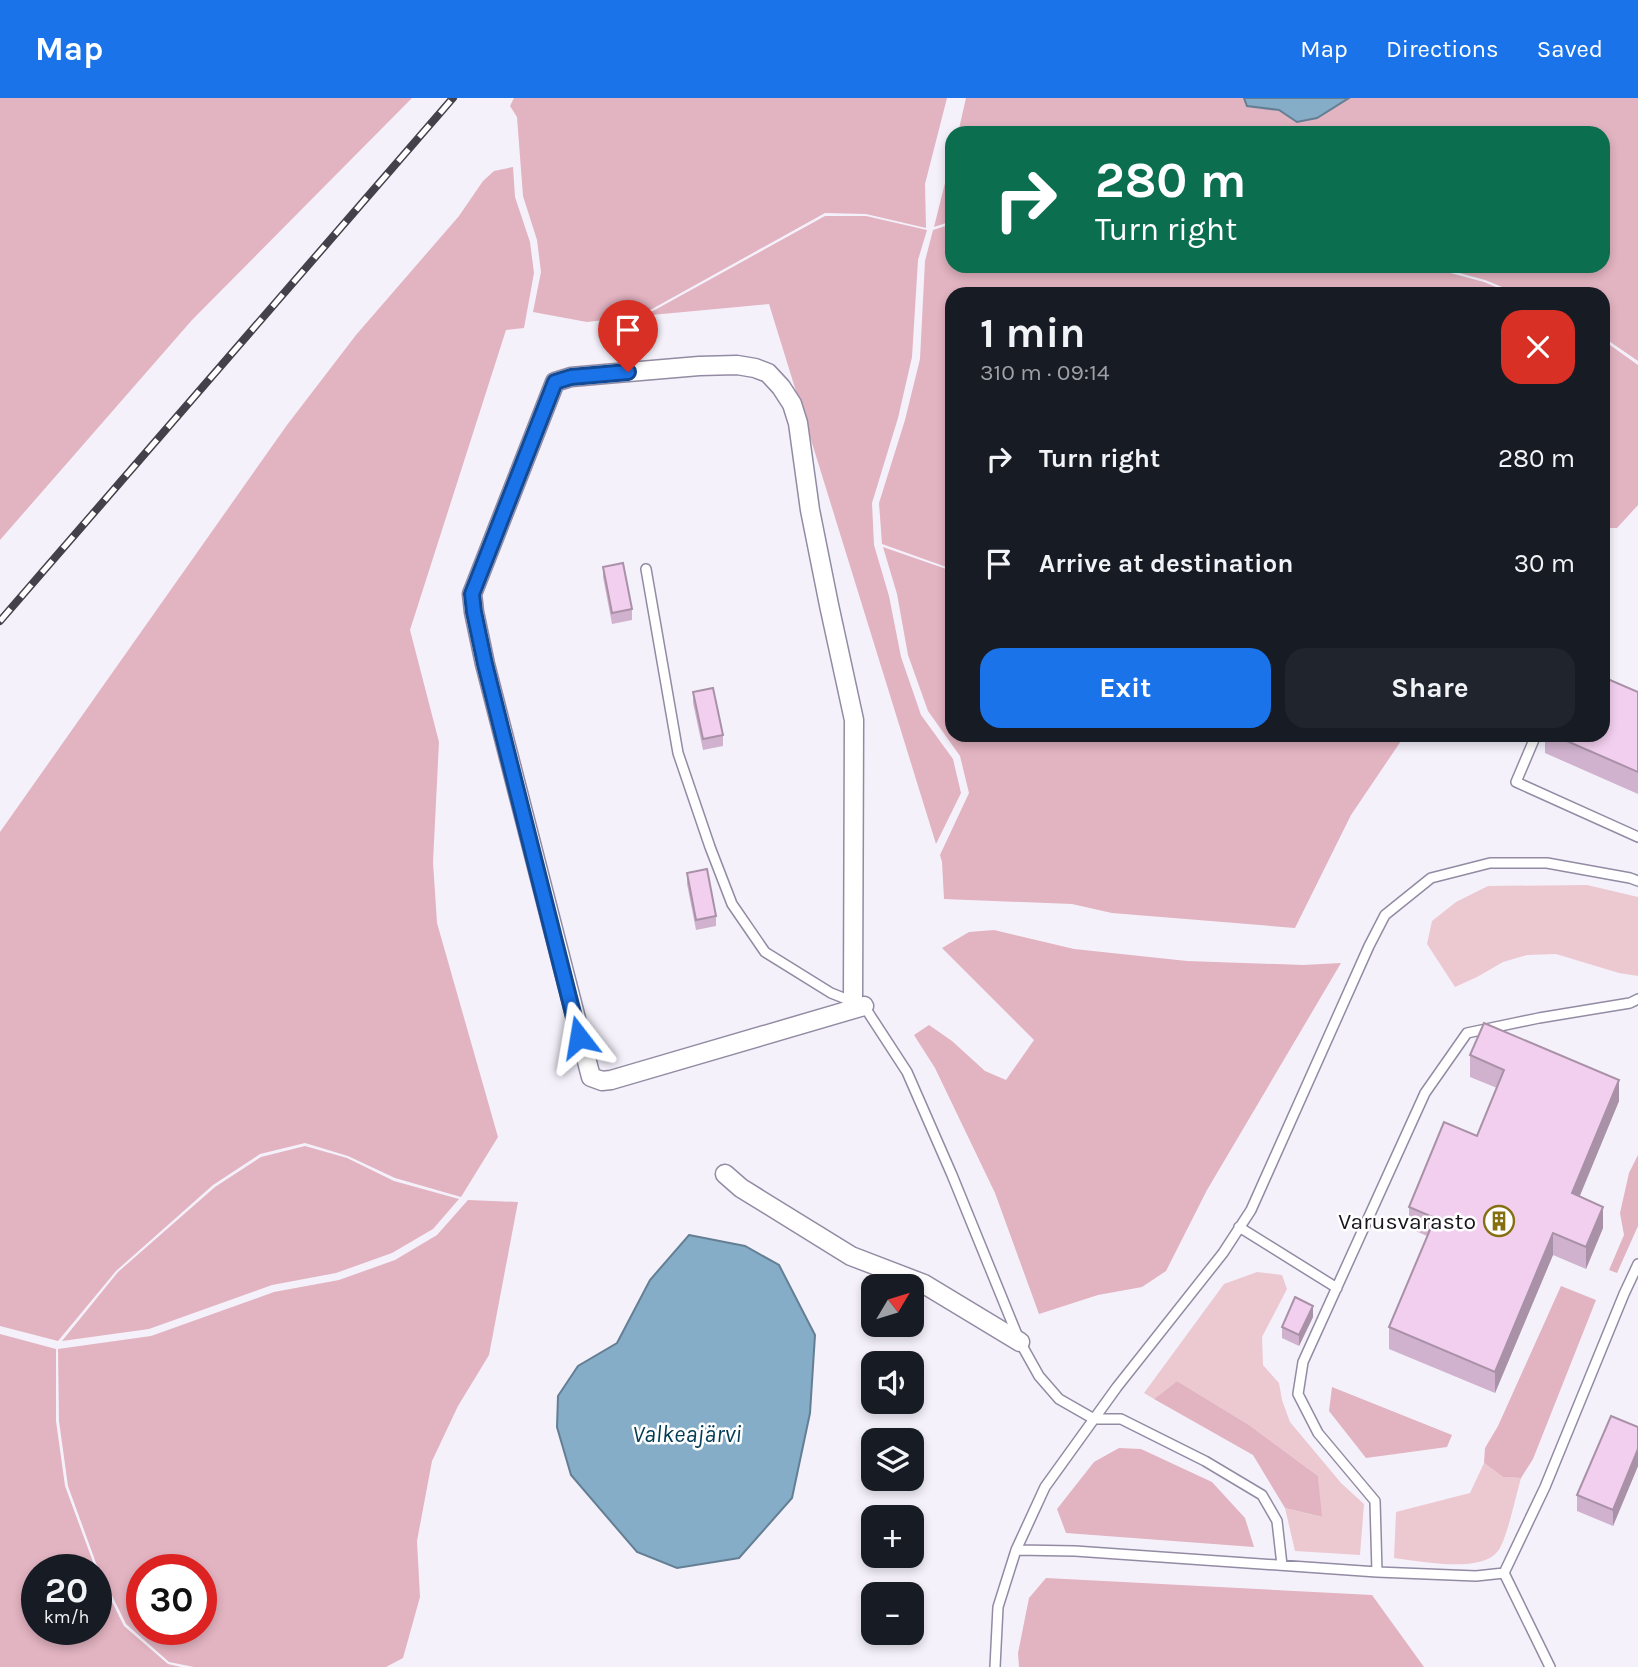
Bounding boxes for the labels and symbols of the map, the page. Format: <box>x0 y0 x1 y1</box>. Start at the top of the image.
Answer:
pin <box>598 300 658 372</box>
position arrow <box>542 1000 616 1074</box>
building icon: Varusvarasto <box>1482 1204 1516 1238</box>
place label: Varusvarasto <box>1338 1208 1476 1235</box>
north arrow <box>861 1274 924 1337</box>
water label: Valkeajärvi <box>632 1420 742 1448</box>
speed limit sign: 30 <box>126 1554 217 1645</box>

